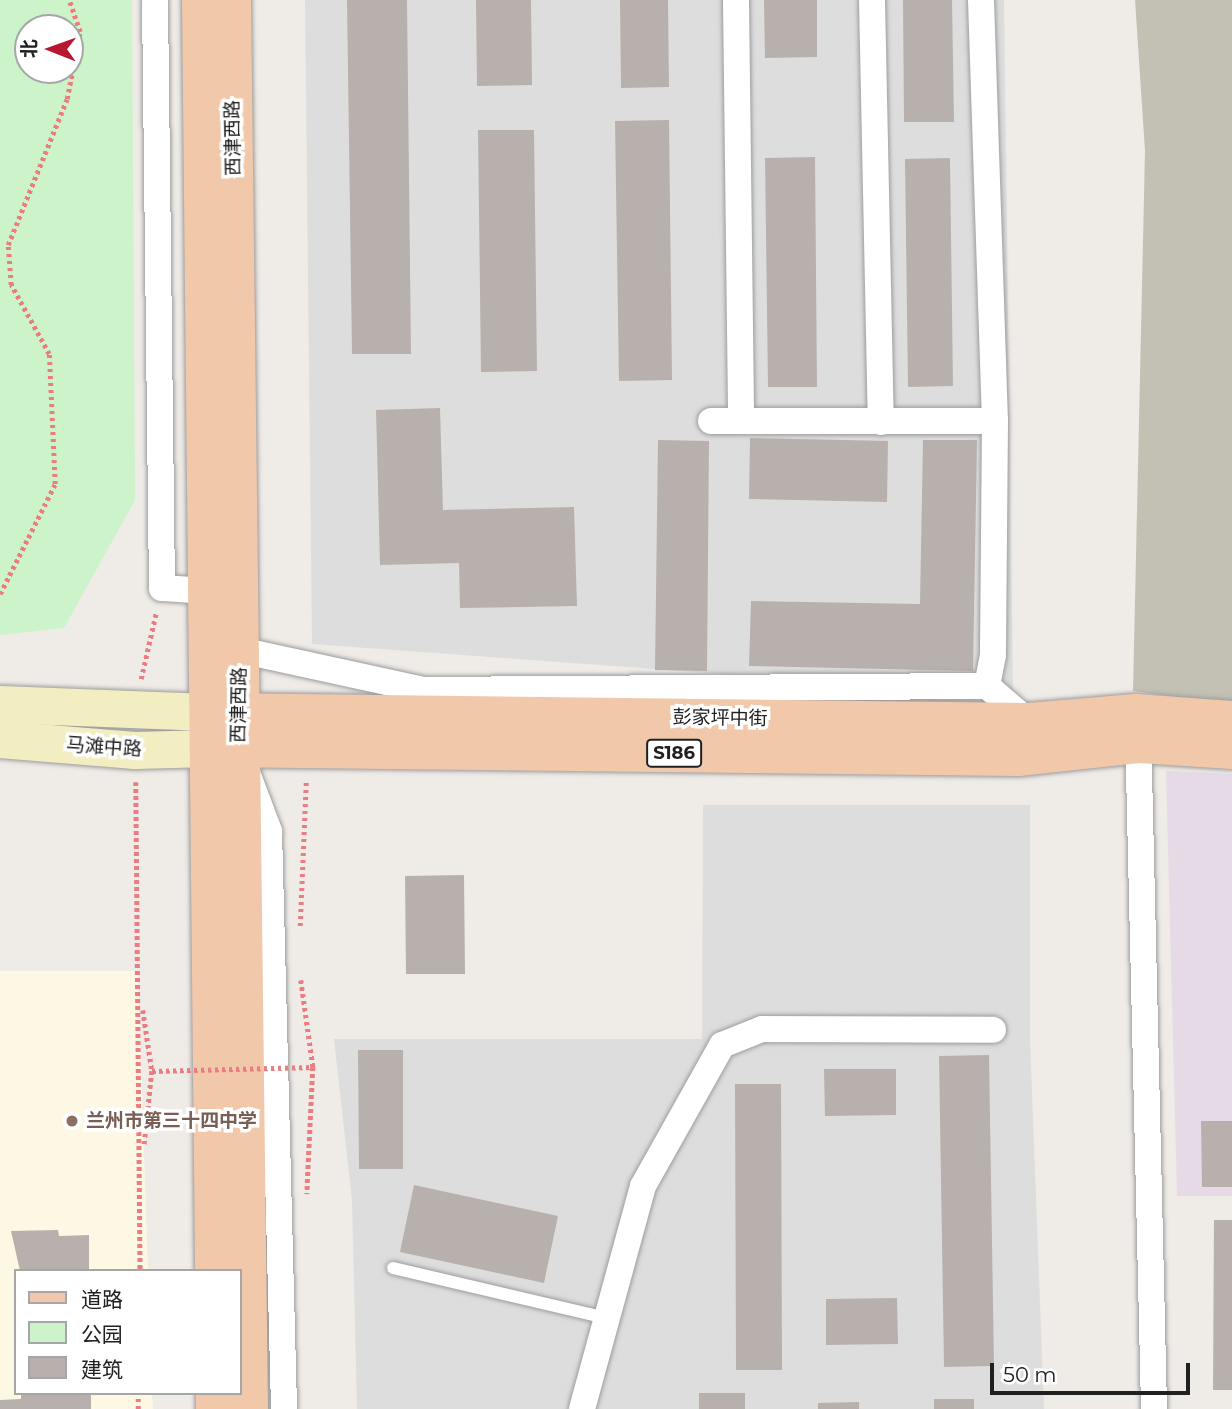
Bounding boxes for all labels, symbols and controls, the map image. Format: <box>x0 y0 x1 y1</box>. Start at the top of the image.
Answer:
north arrow <box>14 14 84 84</box>
text: 北 <box>18 39 41 58</box>
street label: 西津西路 <box>221 100 245 176</box>
street label: 西津西路 <box>227 667 251 743</box>
street label: 彭家坪中街 <box>672 706 768 730</box>
street label: 马滩中路 <box>65 733 143 761</box>
road number: S186 <box>646 738 702 768</box>
place label: 兰州市第三十四中学 <box>86 1110 257 1132</box>
marker: 兰州市第三十四中学 <box>64 1113 80 1129</box>
legend <box>14 1269 242 1395</box>
text: 道路 <box>81 1287 123 1312</box>
text: 公园 <box>81 1322 123 1347</box>
scale bar <box>994 1350 1194 1394</box>
text: 建筑 <box>81 1357 123 1382</box>
text: 50 m <box>1003 1362 1057 1387</box>

